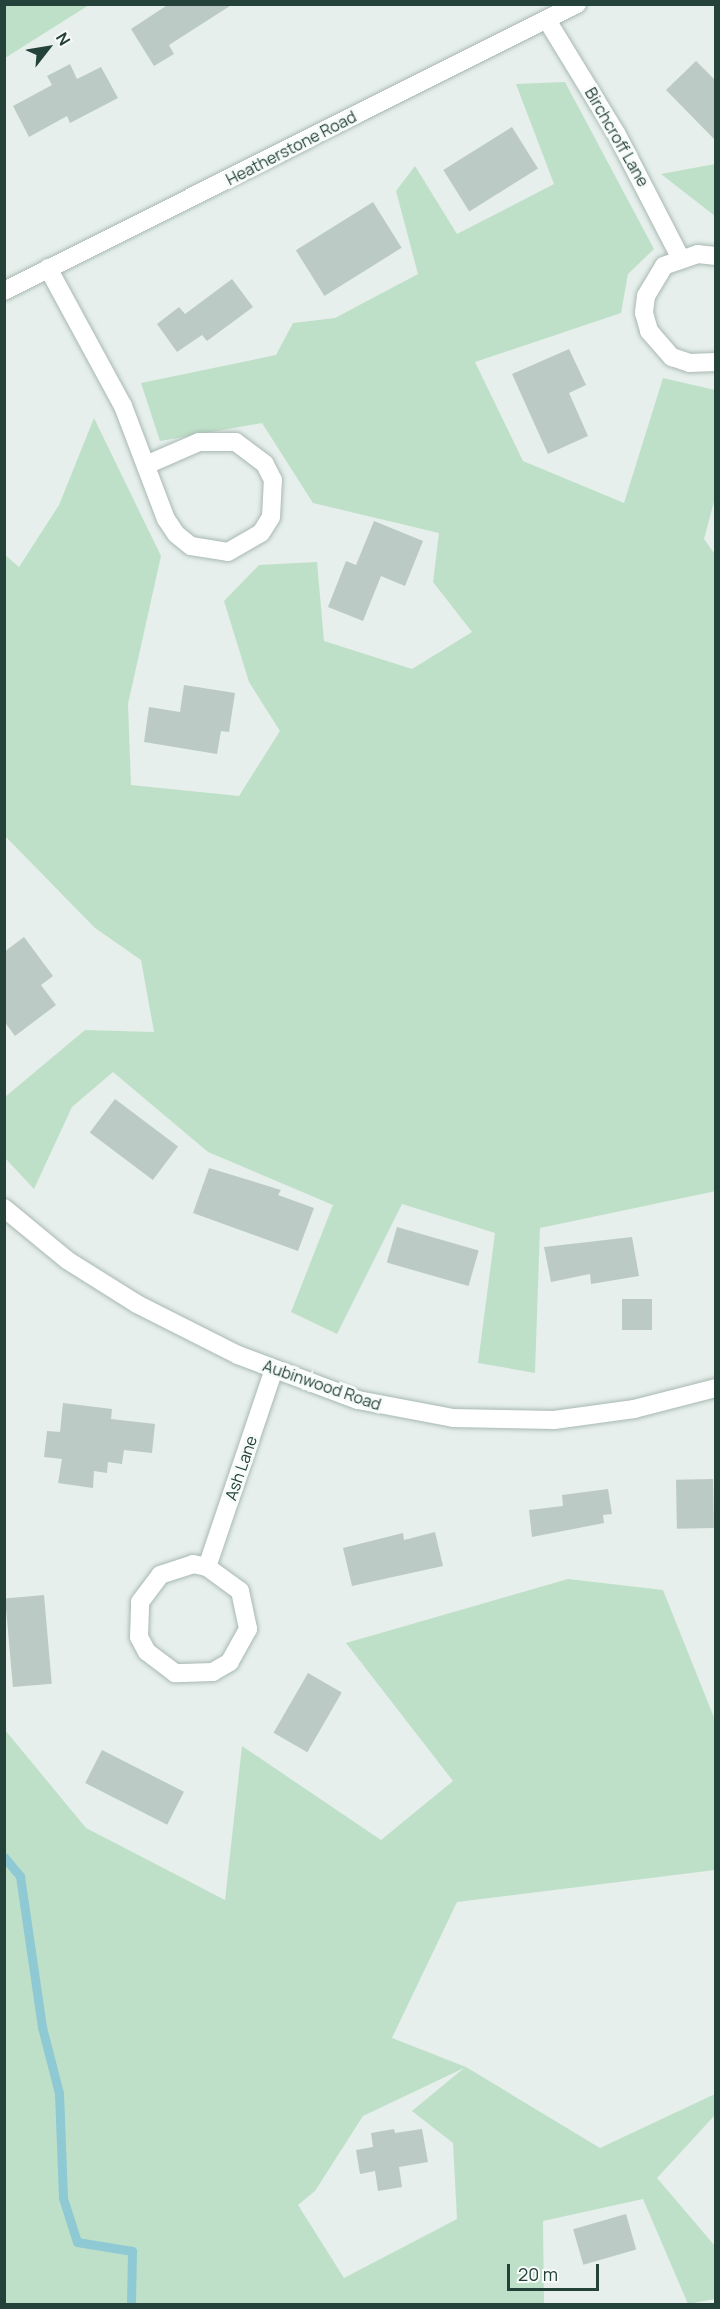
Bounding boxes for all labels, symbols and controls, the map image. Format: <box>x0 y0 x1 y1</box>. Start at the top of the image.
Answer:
north arrow <box>18 18 78 78</box>
text: N <box>51 28 76 49</box>
street label: Birchcroff Lane <box>581 84 653 190</box>
street label: Heatherstone Road <box>223 107 359 189</box>
street label: Aubinwood Road <box>260 1356 384 1414</box>
street label: Ash Lane <box>221 1433 261 1503</box>
scale bar <box>510 2252 602 2290</box>
text: 20 m <box>518 2262 558 2286</box>

